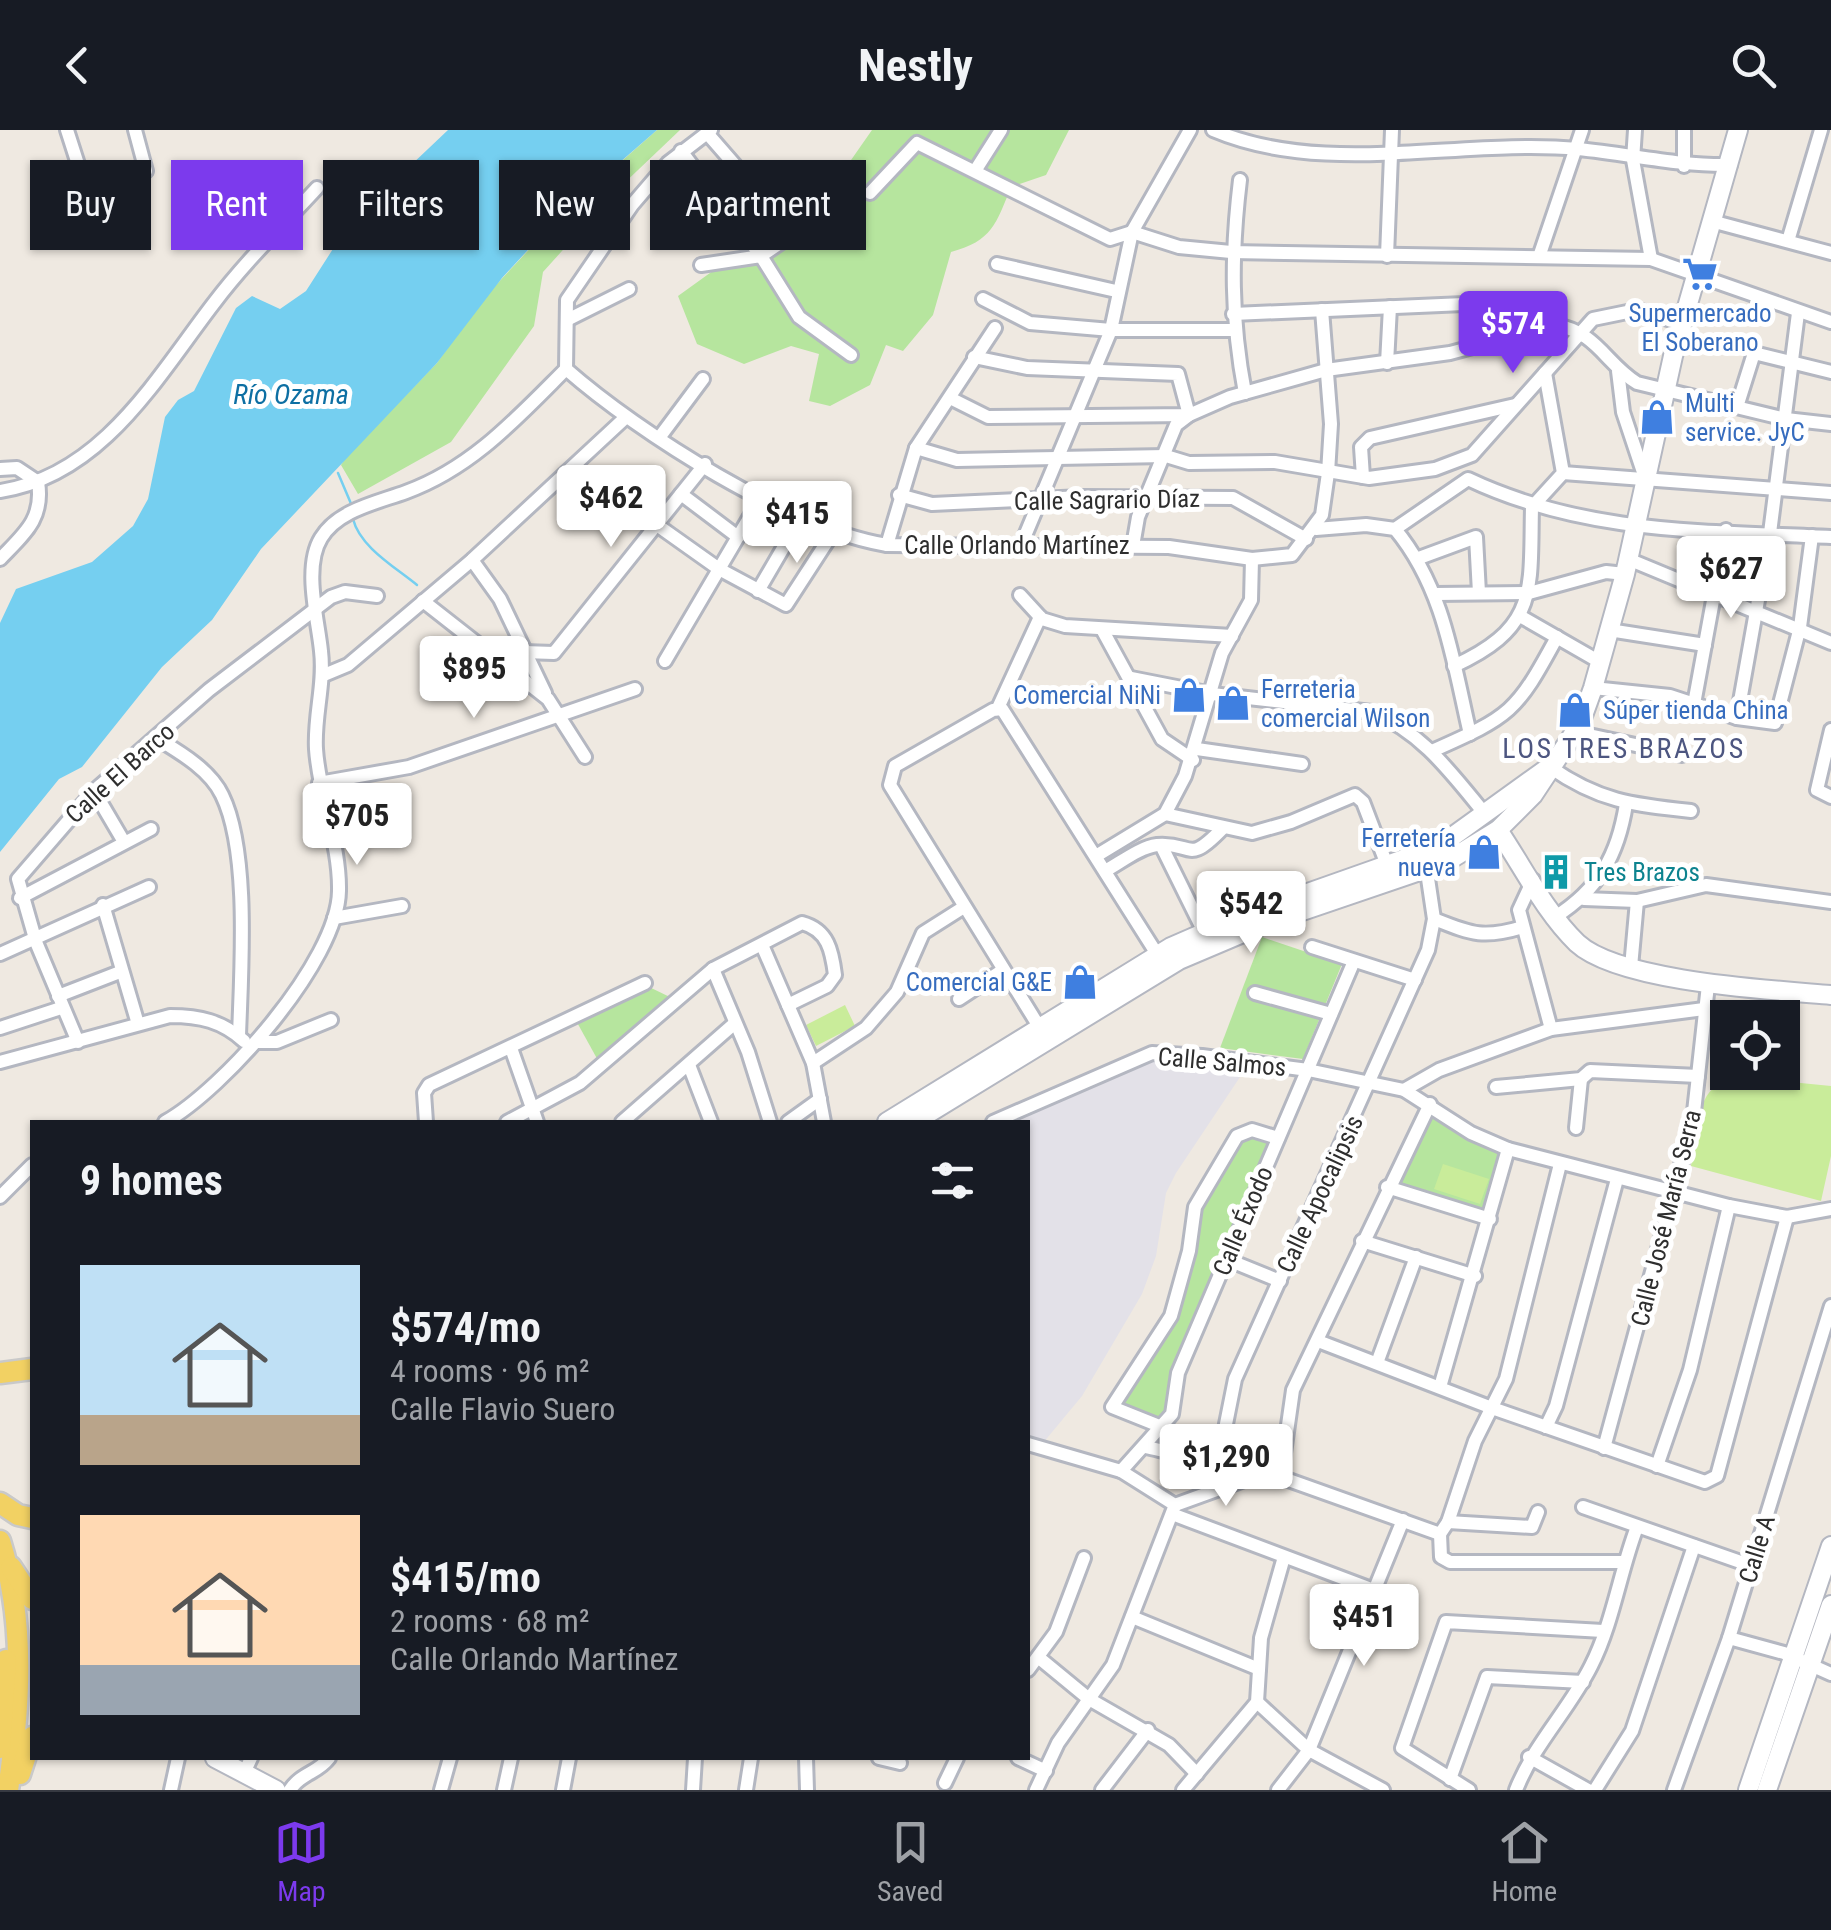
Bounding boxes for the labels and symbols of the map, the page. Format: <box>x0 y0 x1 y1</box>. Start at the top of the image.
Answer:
supermarket icon: Supermercado El Soberano <box>1681 255 1719 293</box>
pin: $574 <box>1454 291 1572 376</box>
place label: Supermercado El Soberano <box>1628 299 1772 357</box>
water label: Río Ozama <box>233 378 349 411</box>
place label: Multi service. JyC <box>1685 389 1805 447</box>
shop icon: Multi service. JyC <box>1638 398 1676 436</box>
pin: $462 <box>552 465 670 550</box>
pin: $415 <box>738 481 856 566</box>
street label: Calle Sagrario Díaz <box>1014 484 1200 516</box>
street label: Calle Orlando Martínez <box>904 531 1130 560</box>
pin: $627 <box>1672 536 1790 621</box>
pin: $895 <box>415 636 533 721</box>
place label: Ferreteria comercial Wilson <box>1261 675 1430 733</box>
shop icon: Comercial NiNi <box>1170 676 1208 714</box>
place label: Comercial NiNi <box>1013 681 1161 710</box>
shop icon: Ferreteria comercial Wilson <box>1214 684 1252 722</box>
shop icon: Súper tienda China <box>1556 691 1594 729</box>
place label: Súper tienda China <box>1603 696 1789 725</box>
street label: Calle El Barco <box>60 717 180 829</box>
district label: LOS TRES BRAZOS <box>1502 732 1746 765</box>
pin: $705 <box>298 783 416 868</box>
place label: Ferretería nueva <box>1361 824 1456 882</box>
shop icon: Ferretería nueva <box>1465 833 1503 871</box>
building icon: Tres Brazos <box>1537 853 1575 891</box>
place label: Tres Brazos <box>1584 858 1700 887</box>
pin: $542 <box>1192 871 1310 956</box>
shop icon: Comercial G&E <box>1061 963 1099 1001</box>
place label: Comercial G&E <box>906 968 1052 997</box>
street label: Calle Salmos <box>1157 1042 1287 1082</box>
street label: Calle José María Serra <box>1625 1107 1707 1329</box>
street label: Calle Apocalipsis <box>1271 1111 1369 1277</box>
street label: Calle Éxodo <box>1206 1162 1279 1280</box>
pin: $1,290 <box>1145 1424 1307 1509</box>
street label: Calle A <box>1733 1512 1781 1586</box>
pin: $451 <box>1305 1584 1423 1669</box>

